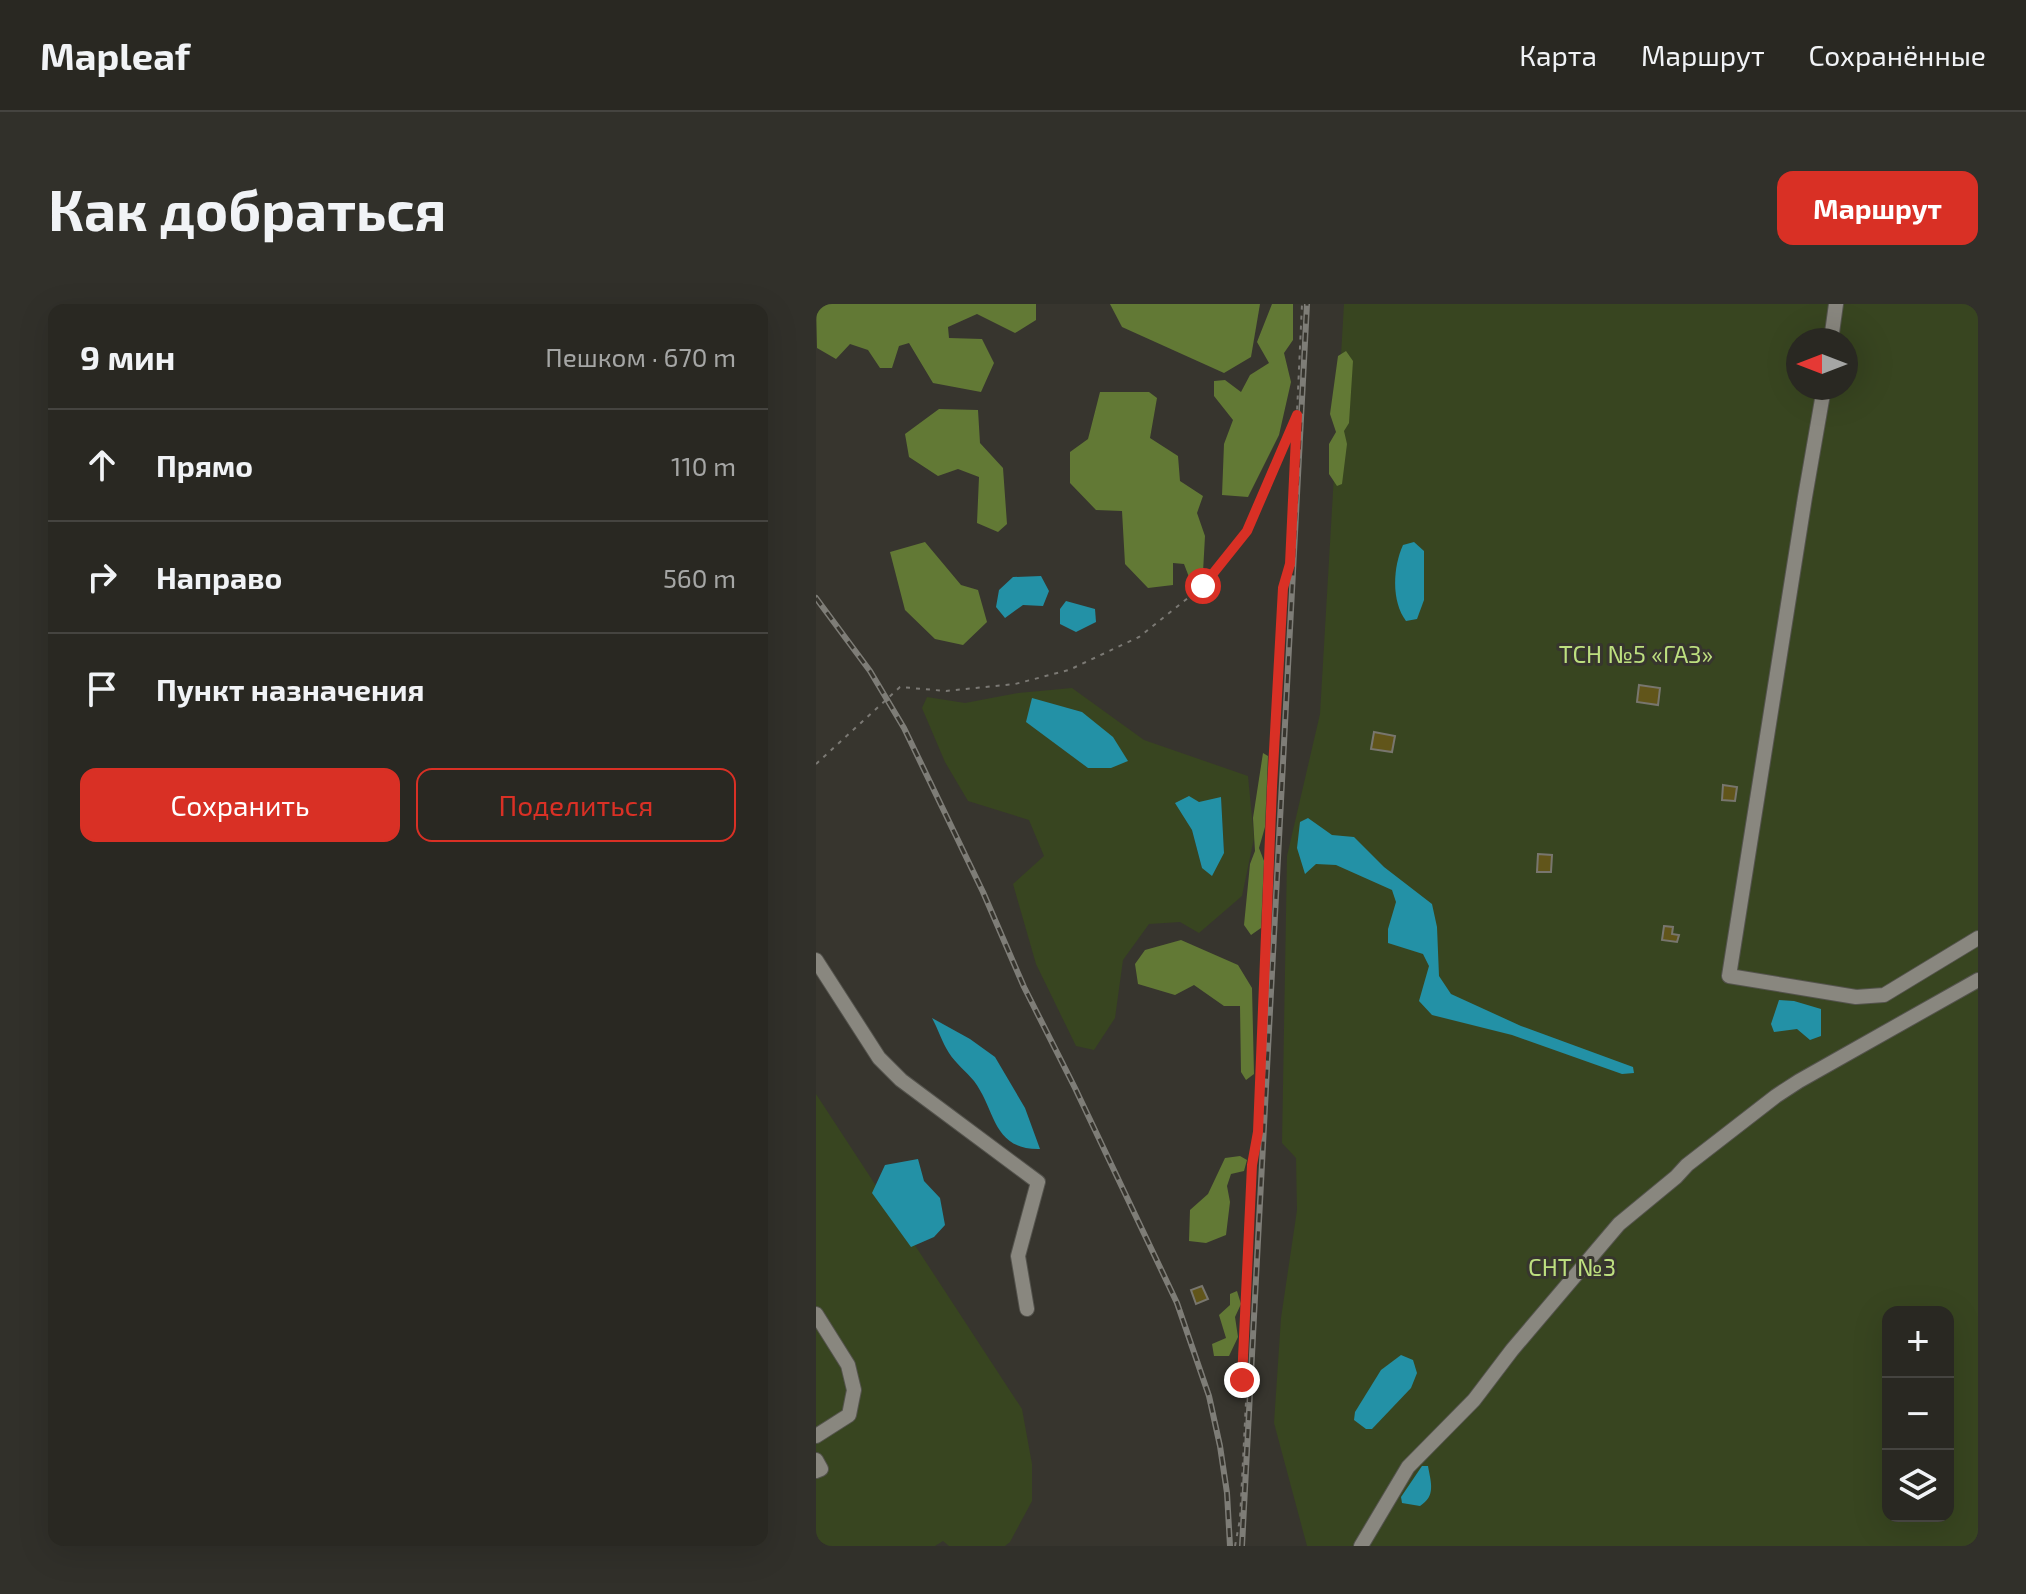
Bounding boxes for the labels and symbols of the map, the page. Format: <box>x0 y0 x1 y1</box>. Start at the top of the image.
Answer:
north arrow <box>1786 328 1858 400</box>
route start <box>1185 568 1221 604</box>
park label: ТСН №5 «ГАЗ» <box>1559 639 1713 668</box>
park label: СНТ №3 <box>1528 1252 1616 1281</box>
route end <box>1224 1362 1260 1398</box>

